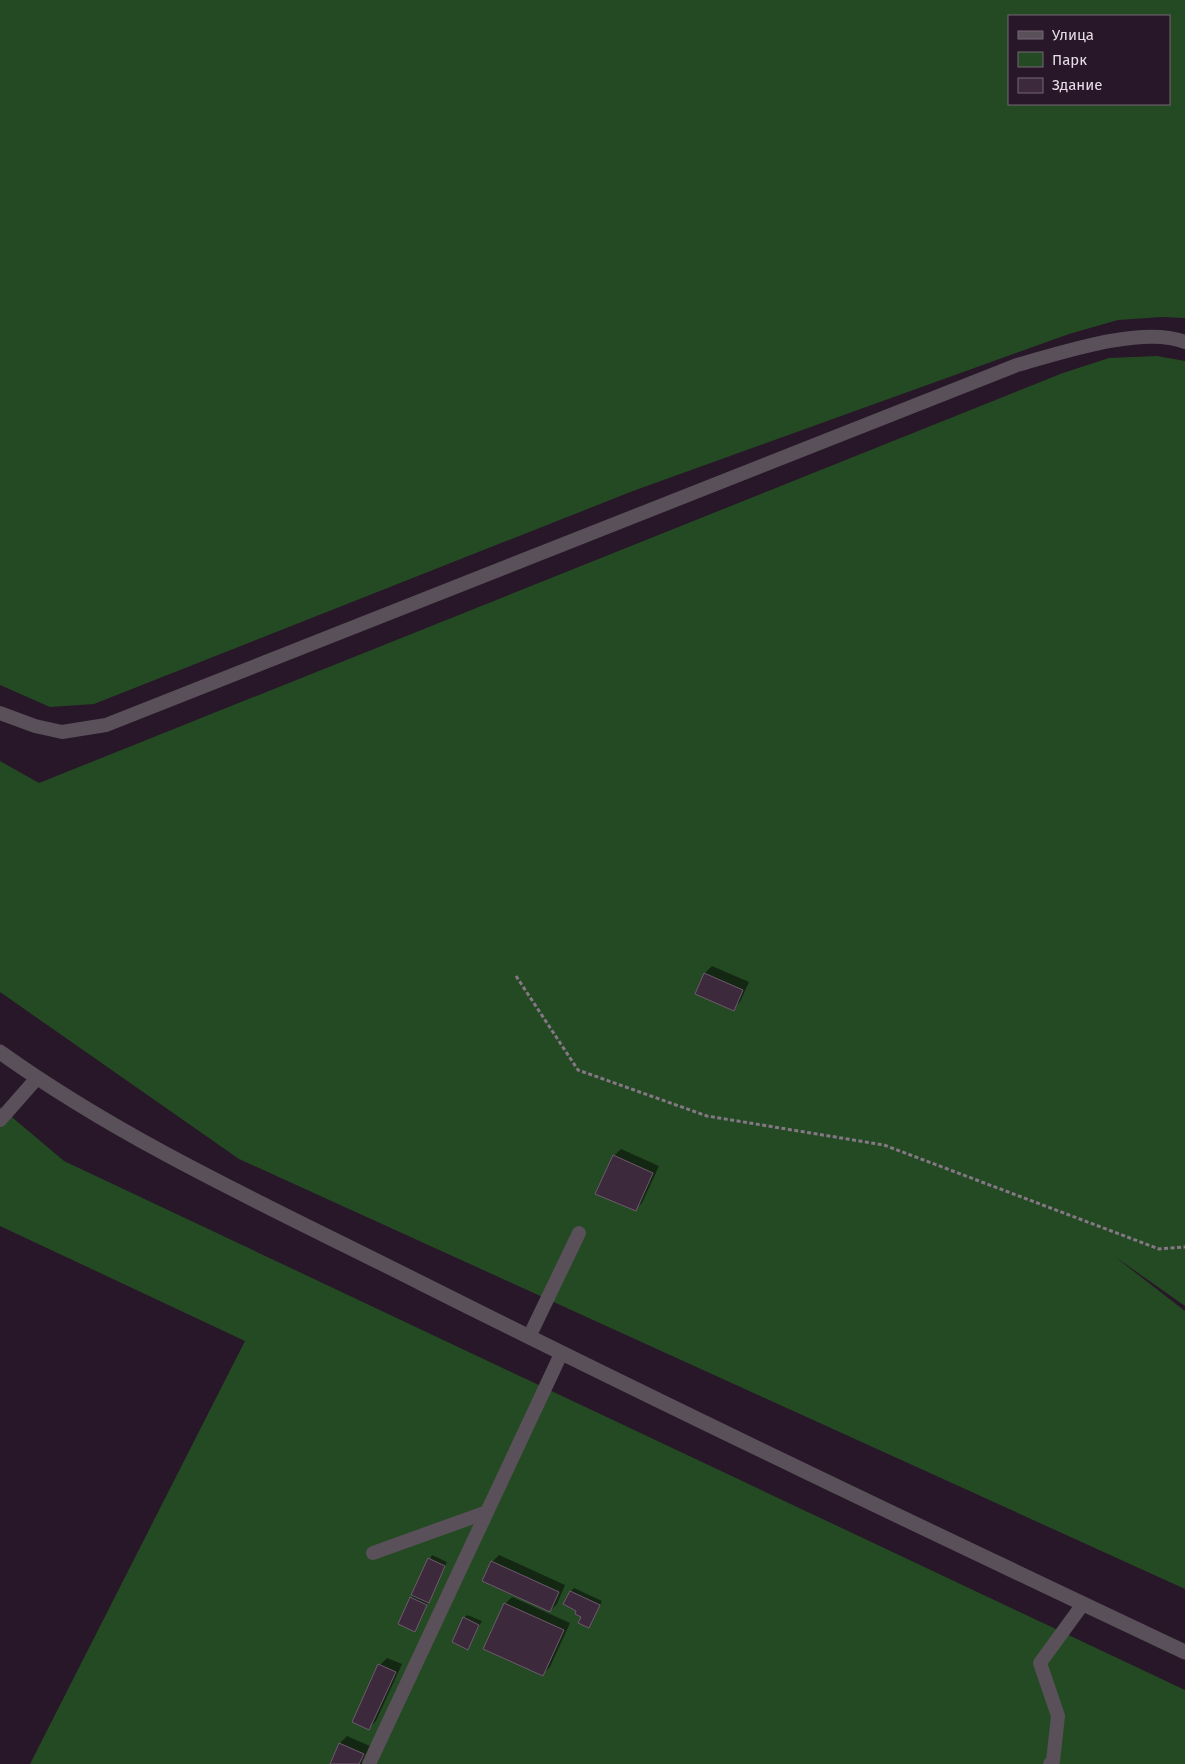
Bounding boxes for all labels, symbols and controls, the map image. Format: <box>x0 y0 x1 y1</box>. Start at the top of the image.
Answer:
legend <box>1008 15 1170 105</box>
text: Улица <box>1052 26 1094 44</box>
text: Парк <box>1052 51 1087 69</box>
text: Здание <box>1052 76 1102 94</box>

